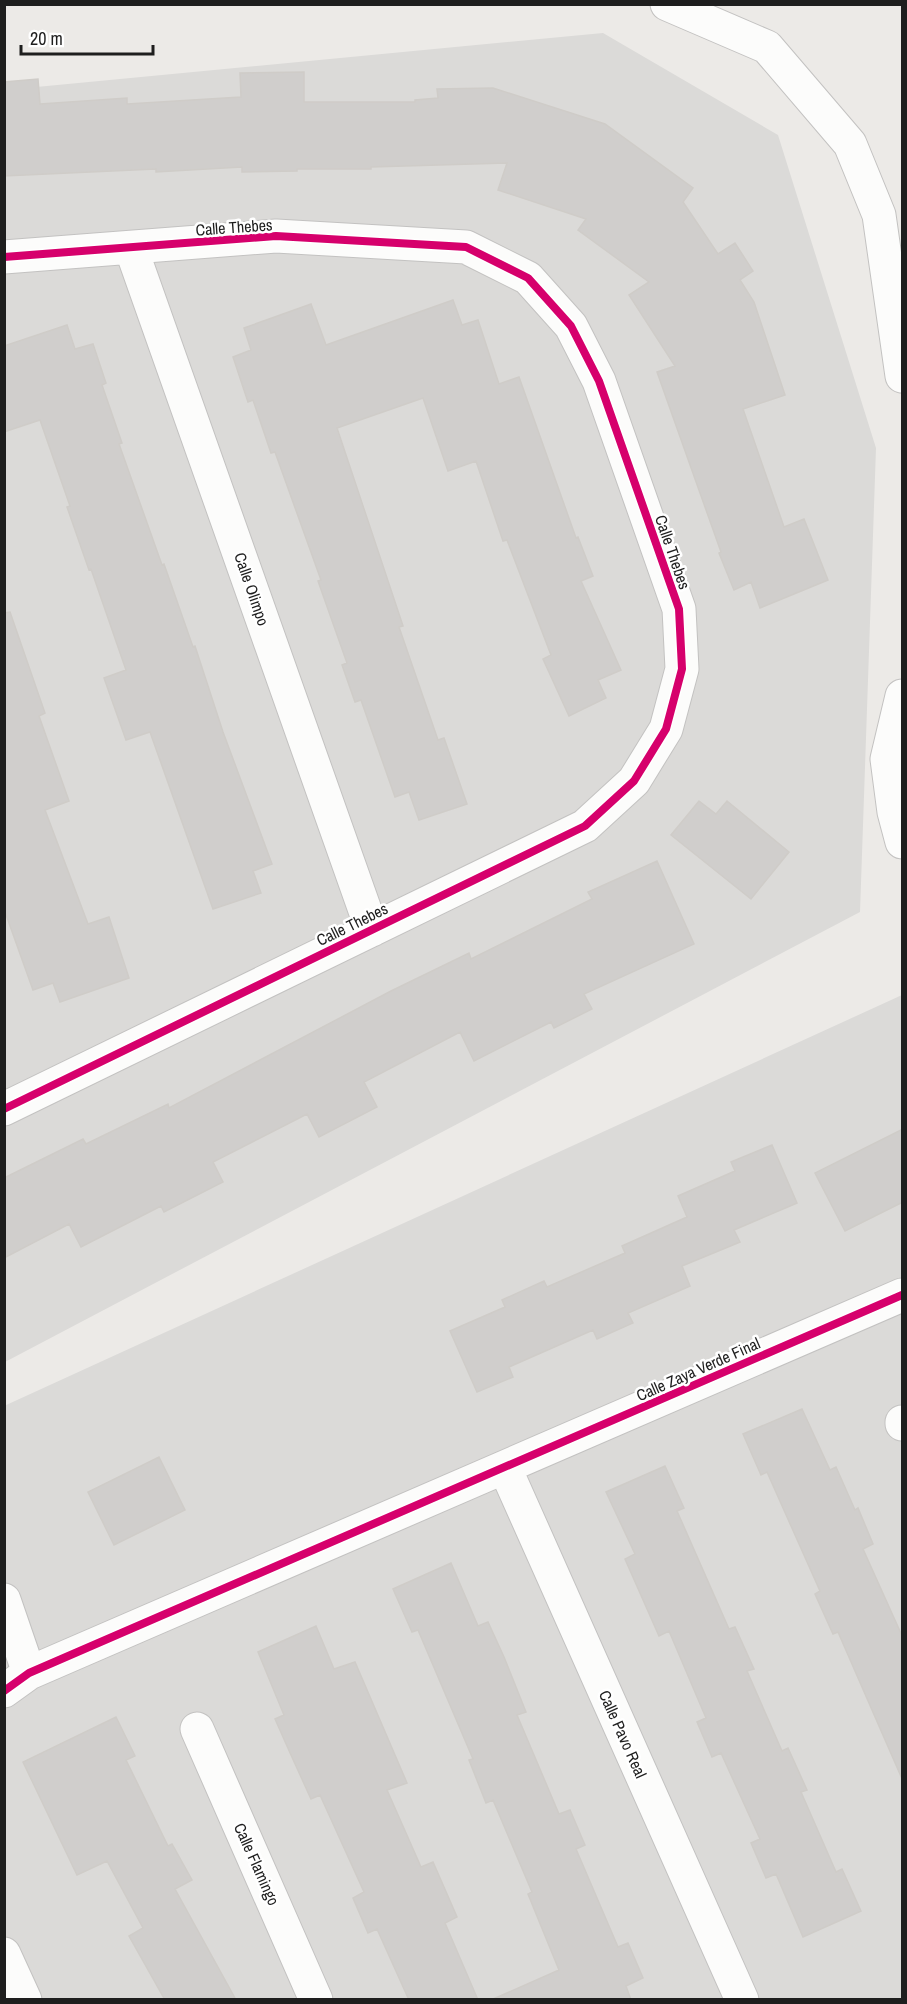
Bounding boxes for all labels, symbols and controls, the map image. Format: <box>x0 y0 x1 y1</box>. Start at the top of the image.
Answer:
scale bar <box>21 18 153 56</box>
text: 20 m <box>30 26 63 51</box>
street label: Calle Thebes <box>195 213 273 241</box>
street label: Calle Thebes <box>650 512 696 592</box>
street label: Calle Olimpo <box>229 550 275 628</box>
street label: Calle Thebes <box>313 897 391 951</box>
street label: Calle Zaya Verde Final <box>633 1332 764 1406</box>
street label: Calle Pavo Real <box>594 1687 652 1782</box>
street label: Calle Flamingo <box>229 1819 285 1909</box>

